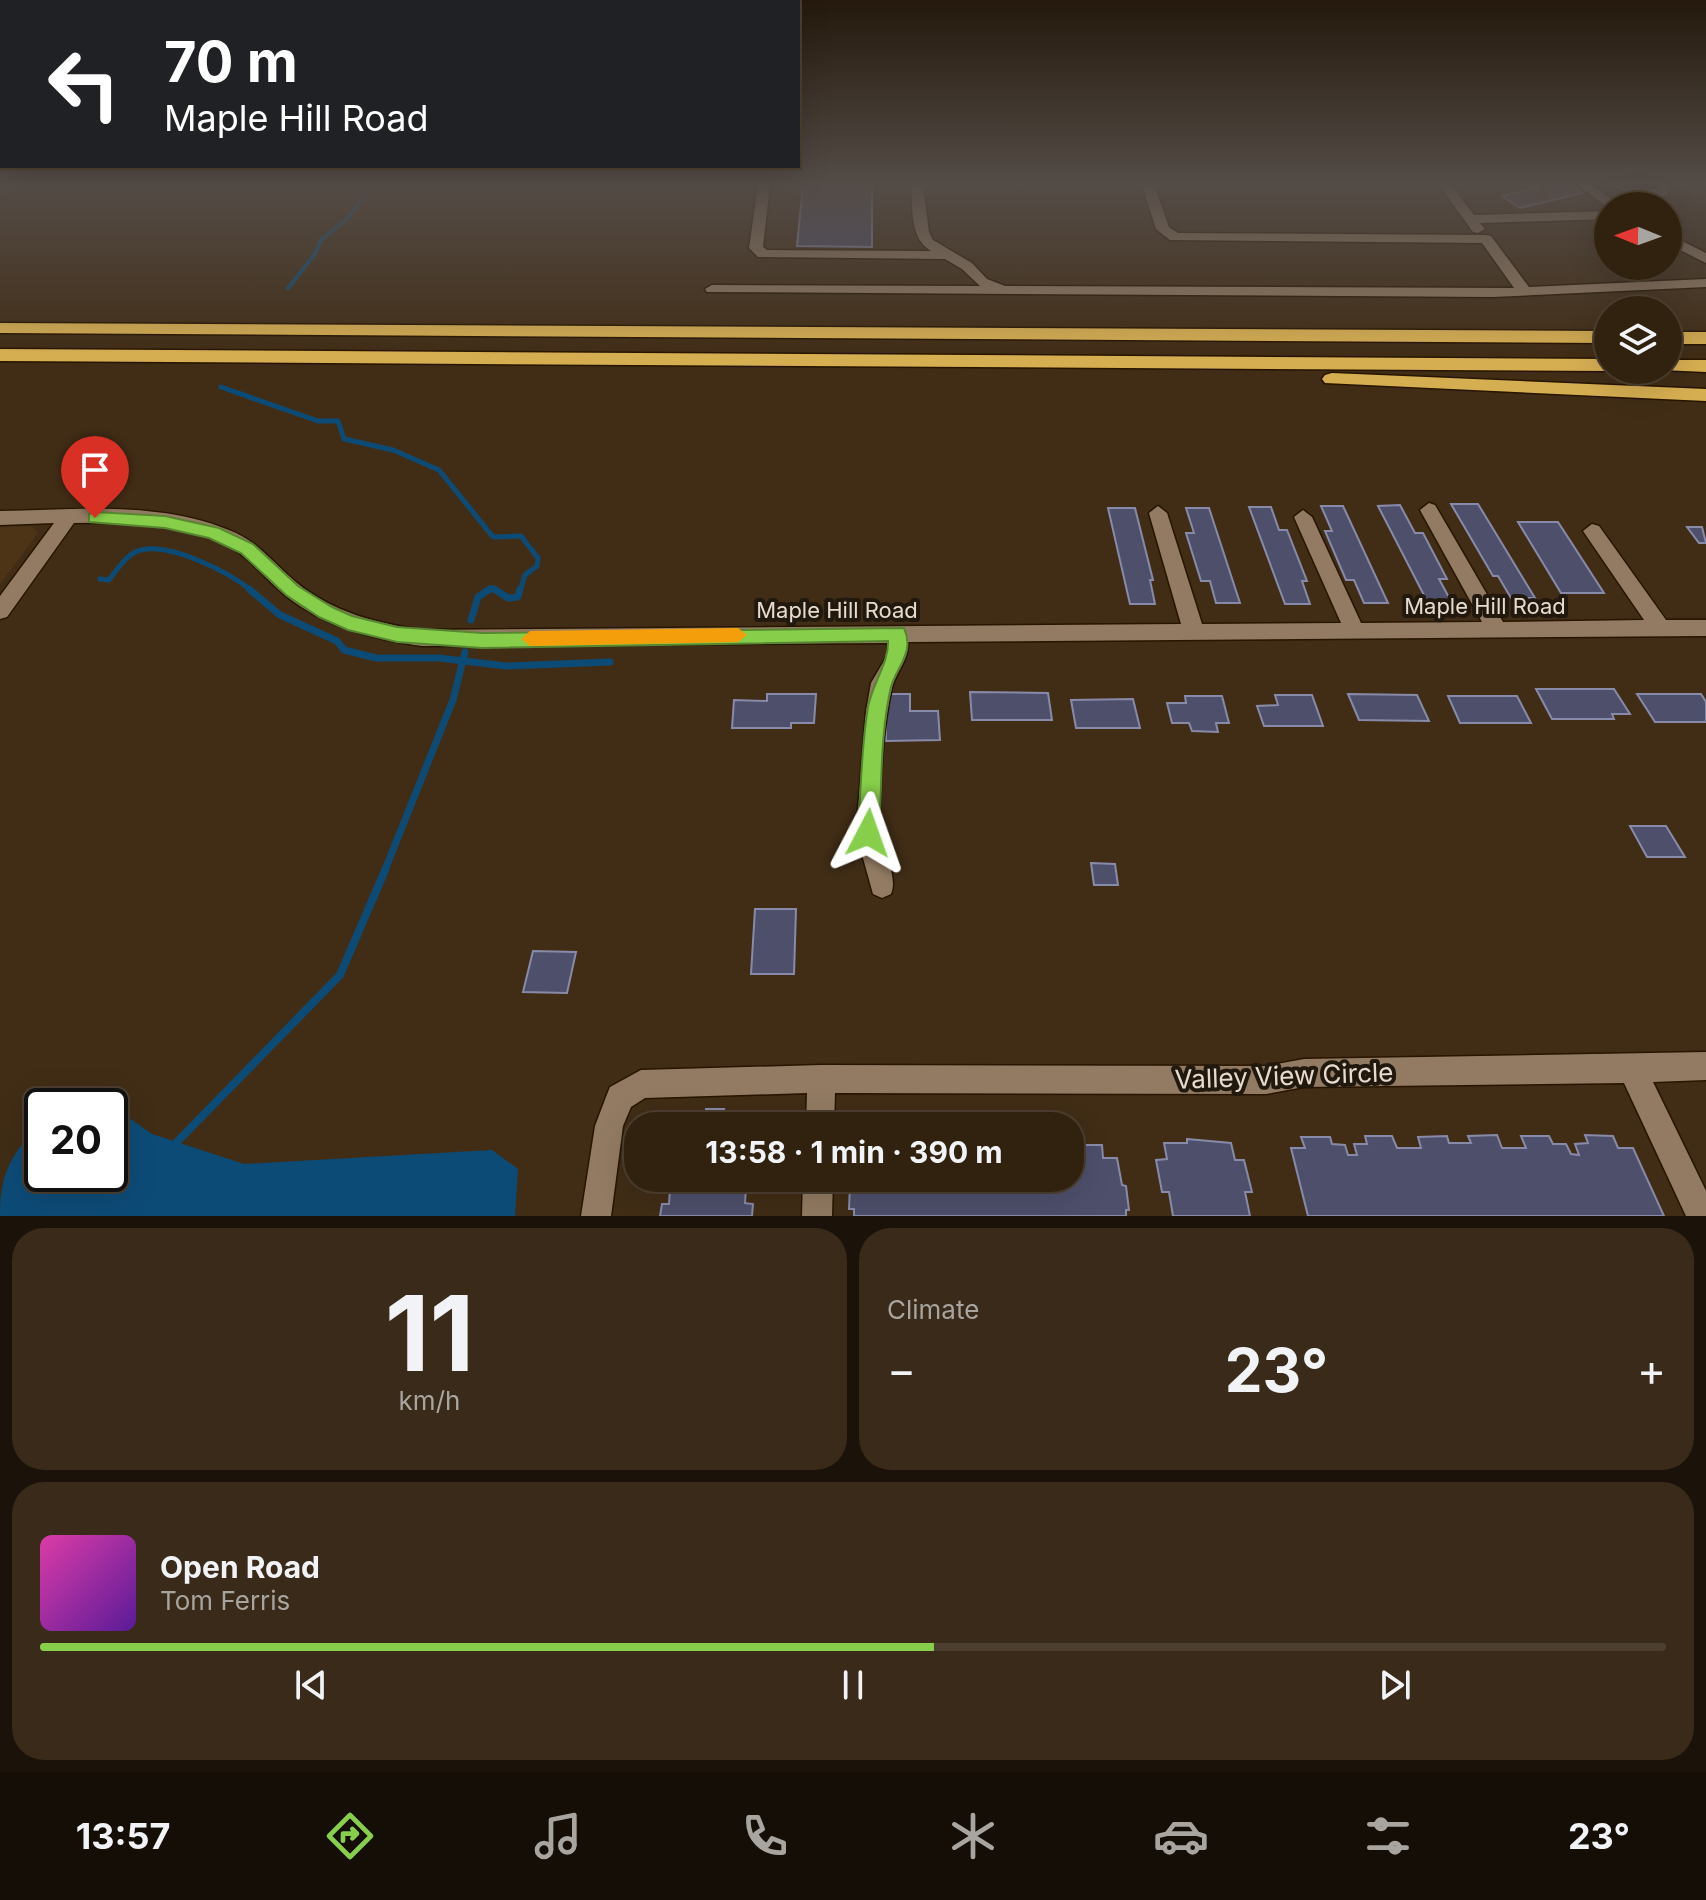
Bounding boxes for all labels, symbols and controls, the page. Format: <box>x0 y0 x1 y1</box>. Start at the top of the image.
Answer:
text: 70 m <box>164 28 298 96</box>
icon: left <box>32 32 136 136</box>
text: Maple Hill Road <box>164 96 428 140</box>
north arrow <box>1594 192 1682 280</box>
map controls <box>1594 192 1682 384</box>
button: layers <box>1594 296 1682 384</box>
pin <box>61 436 129 518</box>
icon: arrive <box>73 448 117 492</box>
street label: Maple Hill Road <box>1404 593 1566 619</box>
street label: Maple Hill Road <box>756 597 918 623</box>
position arrow <box>826 791 910 875</box>
street label: Valley View Circle <box>1174 1056 1394 1095</box>
speed limit sign: 20 <box>24 1088 128 1192</box>
text: 13:58 · 1 min · 390 m <box>705 1134 1003 1170</box>
text: 11 <box>385 1270 474 1396</box>
text: Climate <box>887 1294 979 1325</box>
text: 23° <box>1225 1334 1328 1406</box>
text: − <box>887 1343 916 1397</box>
text: + <box>1637 1343 1666 1397</box>
text: km/h <box>399 1385 460 1416</box>
text: Open Road <box>160 1549 320 1585</box>
text: Tom Ferris <box>160 1585 290 1616</box>
icon: previous <box>289 1663 333 1707</box>
icon: pause <box>831 1663 875 1707</box>
icon: next <box>1373 1663 1417 1707</box>
icon: directions <box>322 1808 378 1864</box>
icon: music <box>530 1808 586 1864</box>
icon: phone <box>737 1808 793 1864</box>
icon: climate <box>945 1808 1001 1864</box>
icon: car <box>1153 1808 1209 1864</box>
icon: filters <box>1360 1808 1416 1864</box>
text: 13:57 <box>76 1814 171 1858</box>
text: 23° <box>1568 1814 1630 1858</box>

